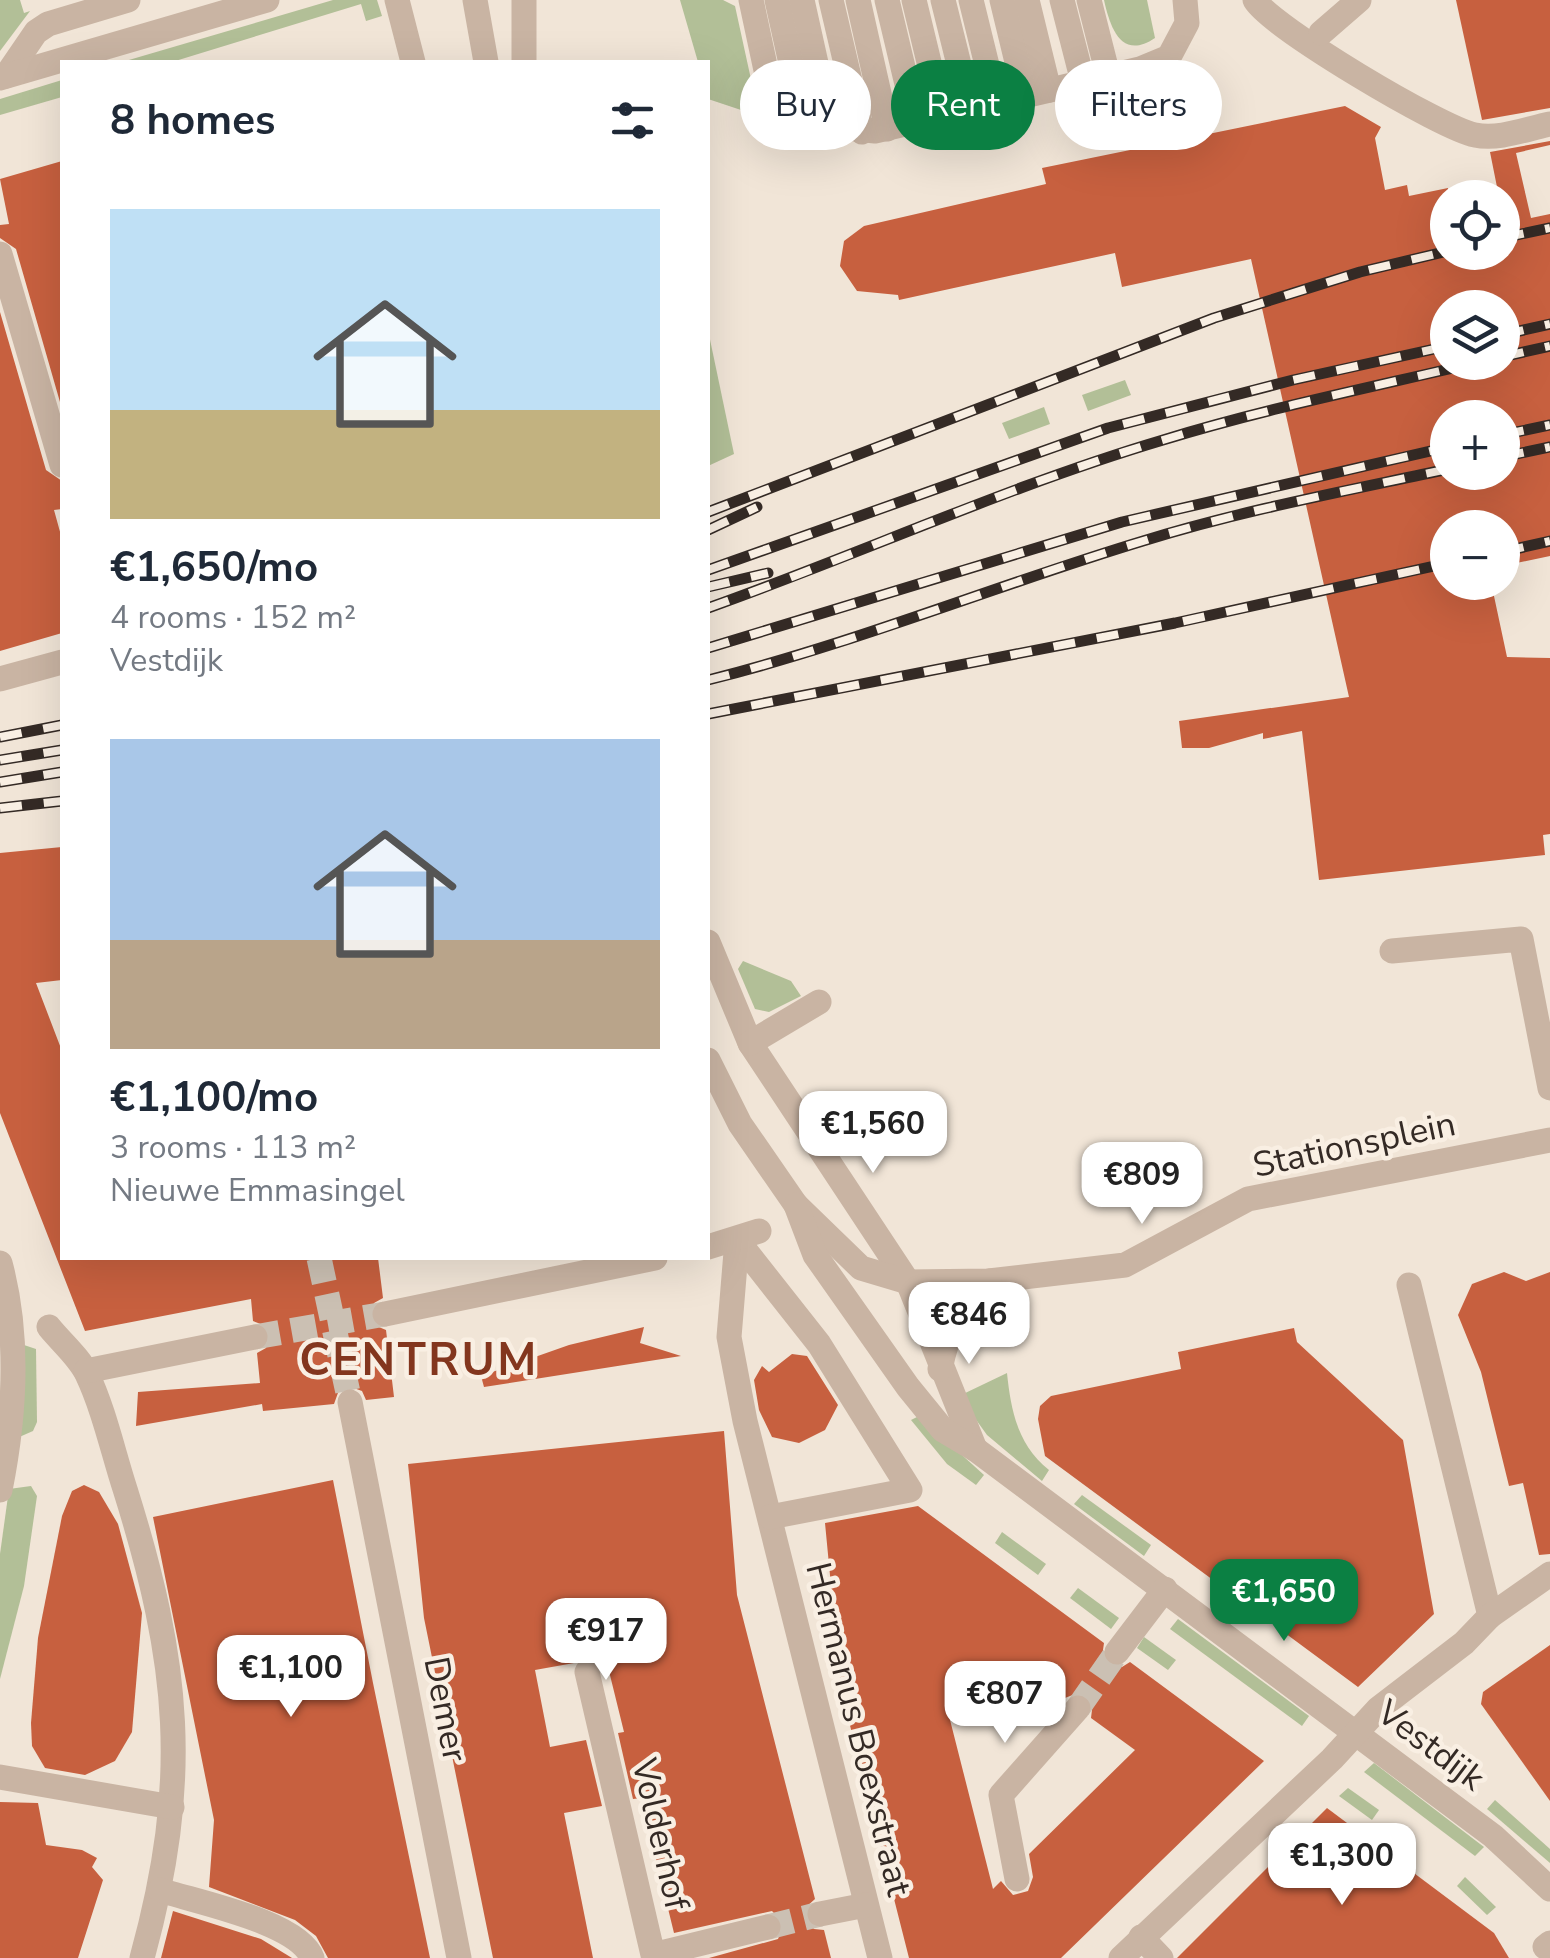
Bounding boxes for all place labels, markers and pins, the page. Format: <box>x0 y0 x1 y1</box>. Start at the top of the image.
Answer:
pin: €1,560 <box>792 1091 954 1176</box>
pin: €809 <box>1083 1142 1201 1227</box>
pin: €846 <box>910 1282 1028 1367</box>
pin: €1,650 <box>1203 1559 1365 1644</box>
pin: €917 <box>547 1598 665 1683</box>
pin: €1,100 <box>210 1635 372 1720</box>
pin: €807 <box>946 1661 1064 1746</box>
pin: €1,300 <box>1261 1823 1423 1908</box>

